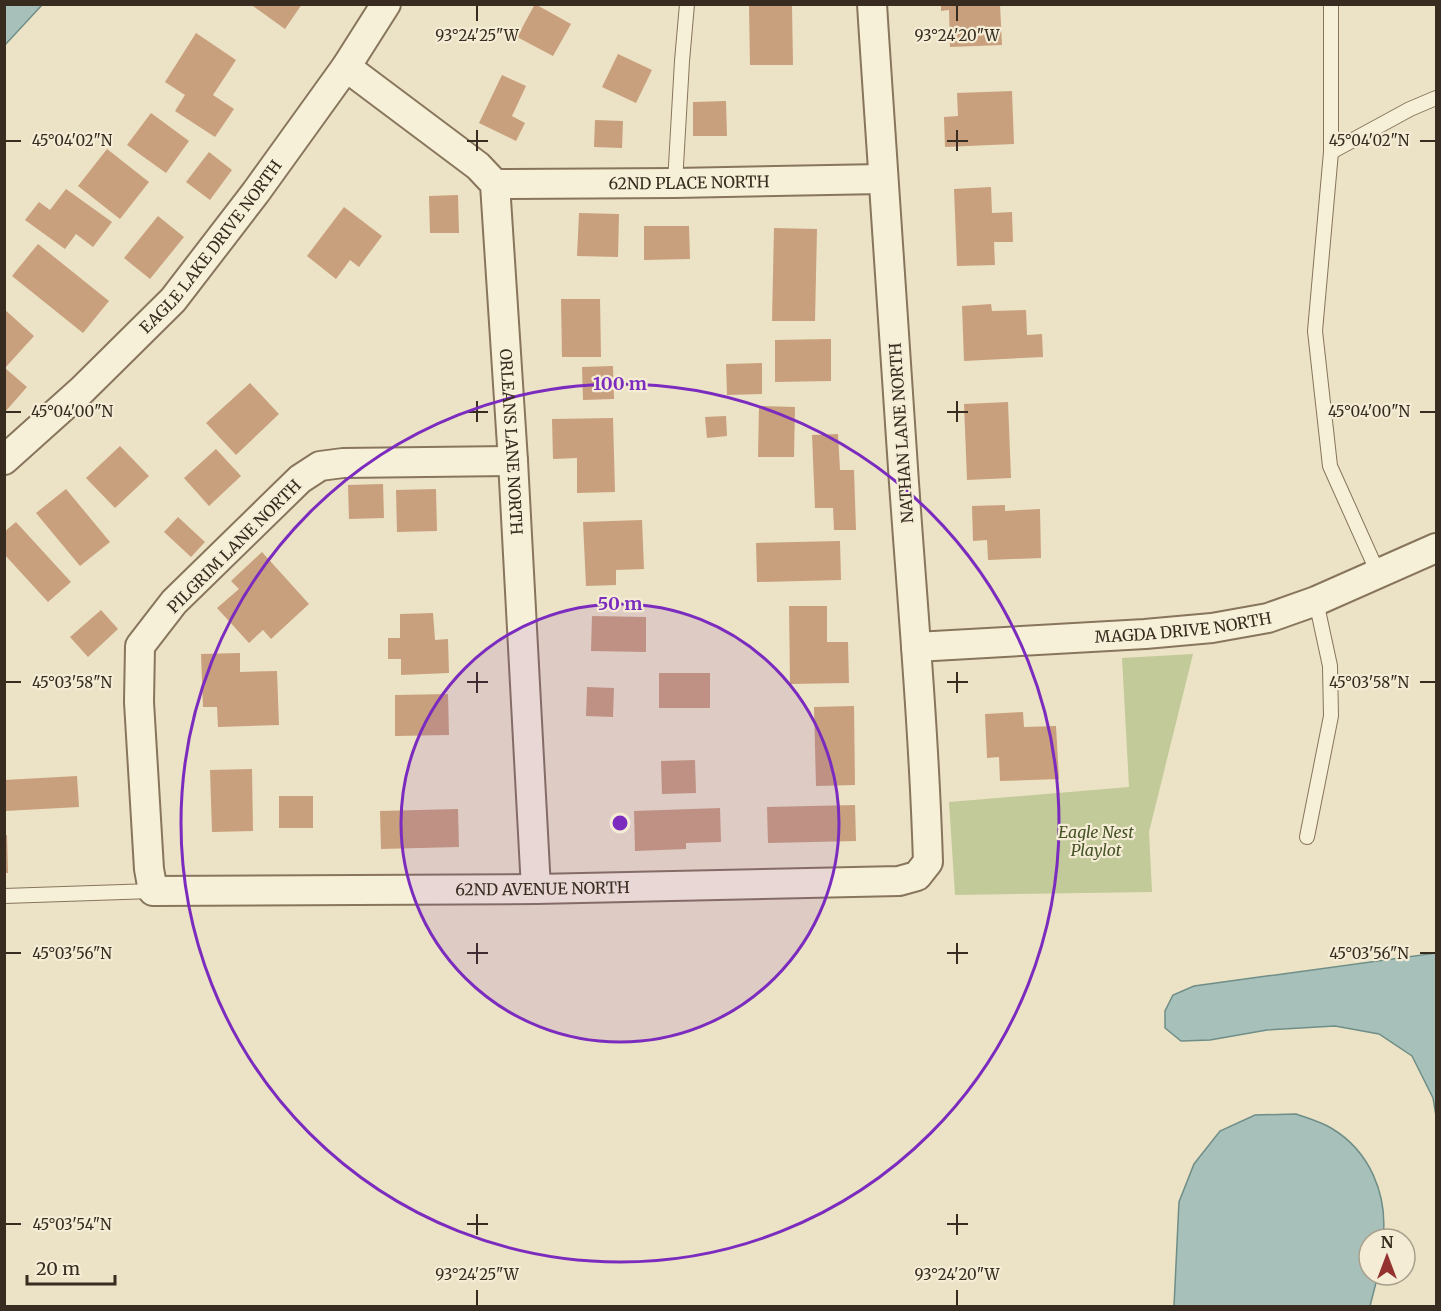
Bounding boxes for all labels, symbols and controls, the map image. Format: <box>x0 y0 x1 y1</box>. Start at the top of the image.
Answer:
text: 93°24'25"W <box>435 26 520 45</box>
text: 93°24'20"W <box>915 26 1001 45</box>
text: 45°04'02"N <box>32 131 113 150</box>
text: 45°04'02"N <box>1329 131 1410 150</box>
street label: EAGLE LAKE DRIVE NORTH <box>135 156 286 337</box>
street label: 62ND PLACE NORTH <box>608 171 770 193</box>
street label: NATHAN LANE NORTH <box>885 342 917 524</box>
street label: ORLEANS LANE NORTH <box>496 348 527 535</box>
text: 100 m <box>593 372 647 395</box>
text: 45°04'00"N <box>31 402 113 421</box>
text: 45°04'00"N <box>1328 402 1410 421</box>
street label: PILGRIM LANE NORTH <box>163 475 305 617</box>
text: 50 m <box>598 592 642 615</box>
street label: MAGDA DRIVE NORTH <box>1094 608 1273 647</box>
text: 45°03'58"N <box>32 673 112 692</box>
text: 45°03'58"N <box>1329 673 1409 692</box>
centre of rings <box>610 813 630 833</box>
park label: Eagle Nest Playlot <box>1058 822 1134 860</box>
street label: 62ND AVENUE NORTH <box>455 877 630 899</box>
text: 45°03'56"N <box>32 944 112 963</box>
text: 45°03'56"N <box>1329 944 1409 963</box>
text: 45°03'54"N <box>32 1215 112 1234</box>
north arrow <box>1357 1227 1417 1287</box>
text: N <box>1381 1232 1394 1252</box>
scale bar <box>27 1248 116 1286</box>
text: 20 m <box>36 1257 80 1280</box>
text: 93°24'25"W <box>435 1265 520 1284</box>
text: 93°24'20"W <box>915 1265 1001 1284</box>

